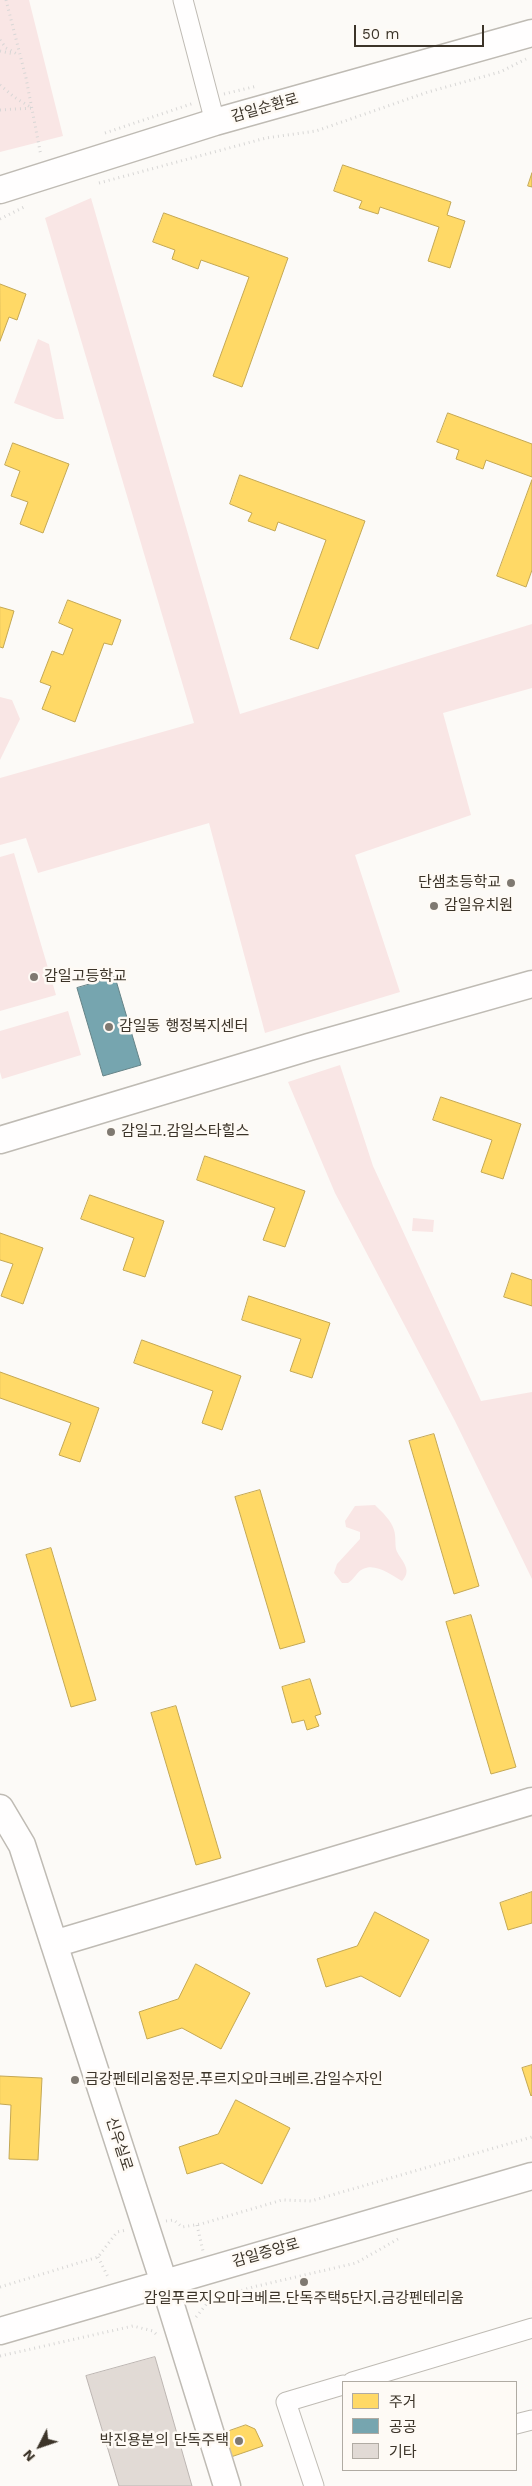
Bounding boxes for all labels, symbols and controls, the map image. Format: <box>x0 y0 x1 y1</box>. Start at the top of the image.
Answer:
scale bar <box>357 15 487 47</box>
text: 50 m <box>362 25 399 43</box>
street label: 감일순환로 <box>229 90 301 126</box>
place label: 단샘초등학교 <box>418 874 501 892</box>
marker: 단샘초등학교 <box>505 877 517 889</box>
place label: 감일유치원 <box>444 897 513 915</box>
marker: 감일유치원 <box>428 900 440 912</box>
place label: 감일고등학교 <box>44 968 127 986</box>
marker: 감일고등학교 <box>28 971 40 983</box>
place label: 감일동 행정복지센터 <box>119 1018 248 1036</box>
marker: 감일동 행정복지센터 <box>103 1021 115 1033</box>
place label: 감일고.감일스타힐스 <box>121 1123 249 1141</box>
marker: 감일고.감일스타힐스 <box>105 1126 117 1138</box>
place label: 금강펜테리움정문.푸르지오마크베르.감일수자인 <box>85 2071 383 2089</box>
marker: 금강펜테리움정문.푸르지오마크베르.감일수자인 <box>69 2074 81 2086</box>
street label: 신우실로 <box>102 2115 136 2173</box>
street label: 감일중앙로 <box>230 2235 302 2271</box>
marker: 감일푸르지오마크베르.단독주택5단지.금강펜테리움 <box>298 2276 310 2288</box>
place label: 감일푸르지오마크베르.단독주택5단지.금강펜테리움 <box>144 2290 464 2308</box>
legend <box>342 2381 517 2471</box>
text: 주거 <box>389 2393 417 2411</box>
text: 공공 <box>389 2418 417 2436</box>
north arrow <box>15 2421 65 2471</box>
place label: 박진용분의 단독주택 <box>100 2432 229 2450</box>
marker: 박진용분의 단독주택 <box>233 2435 245 2447</box>
text: 기타 <box>389 2443 417 2461</box>
text: N <box>19 2447 38 2465</box>

